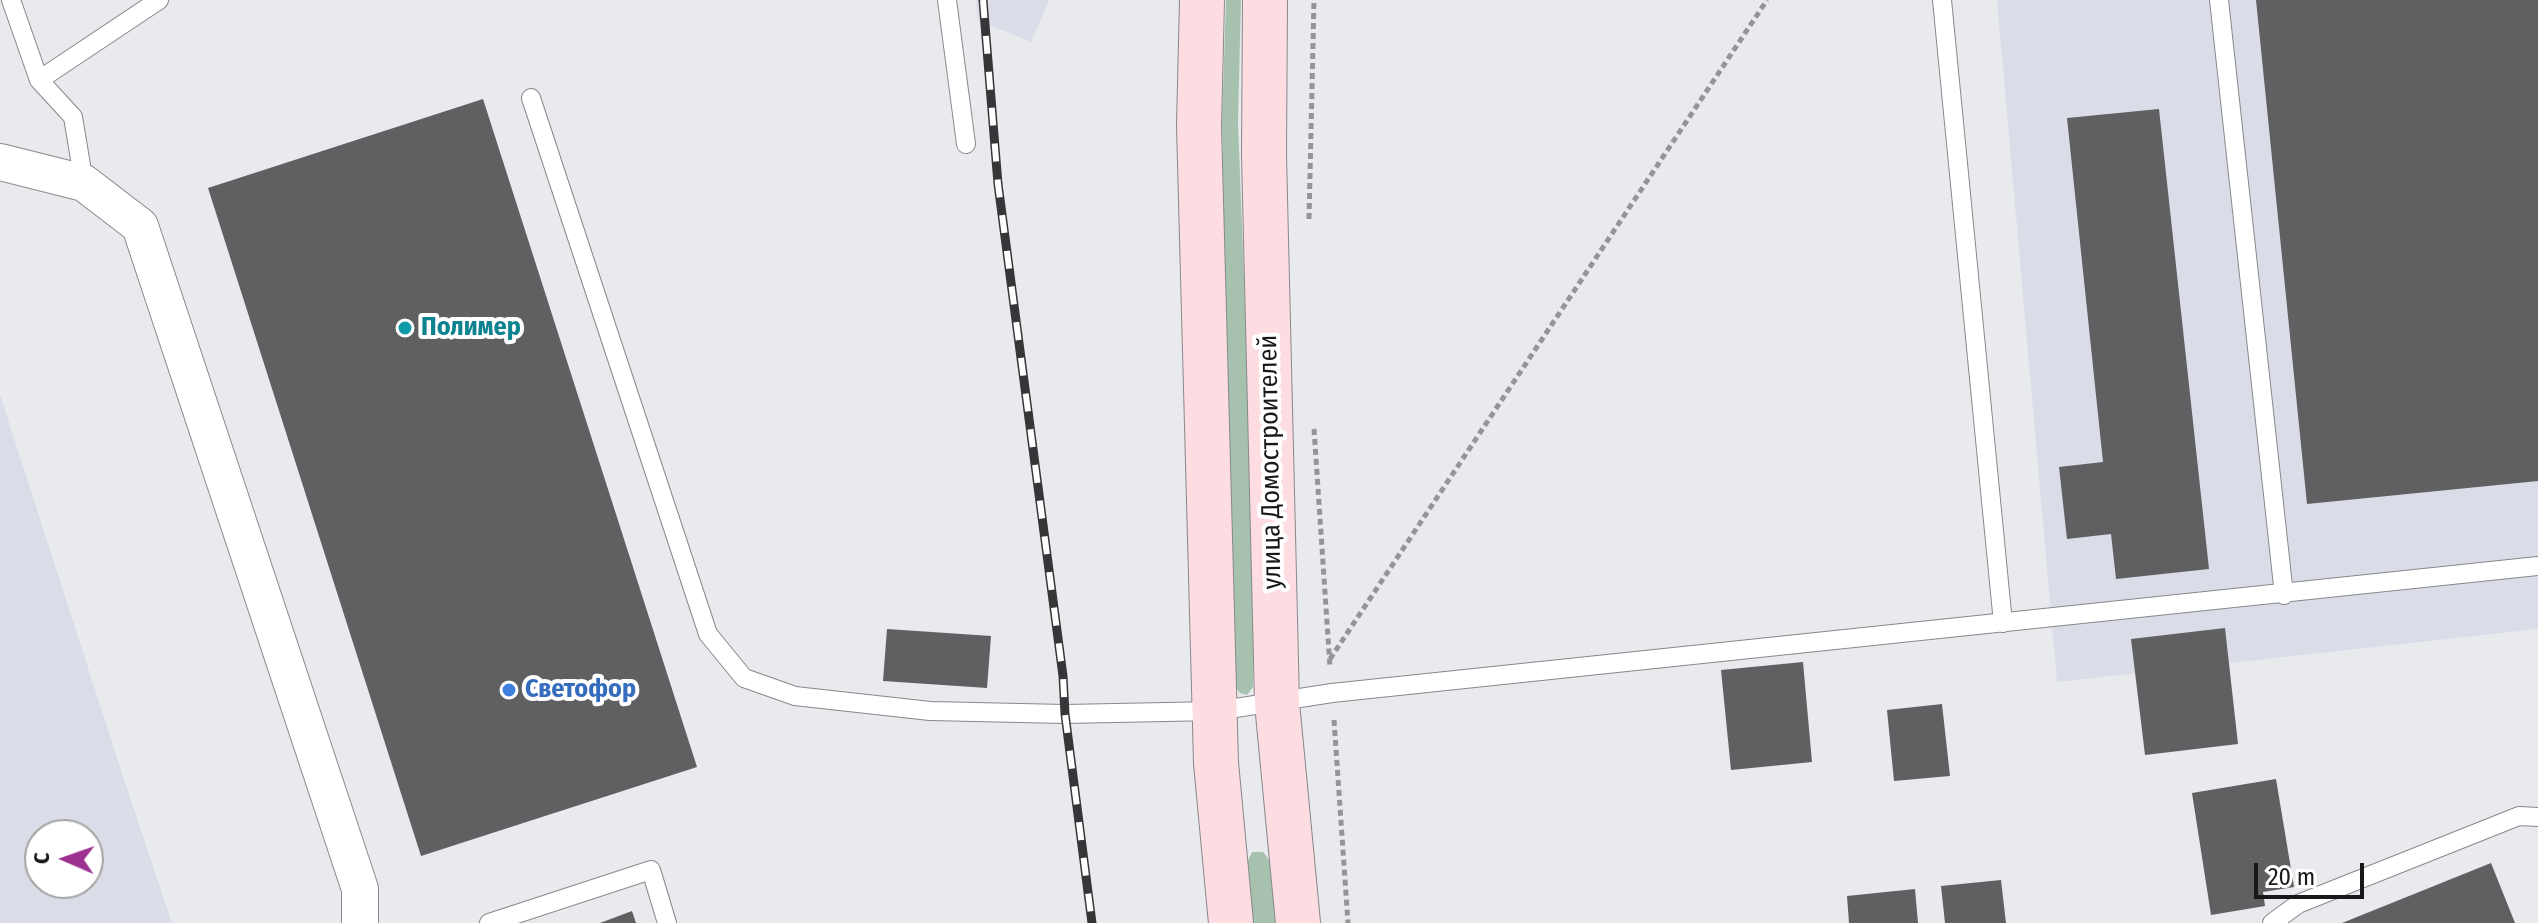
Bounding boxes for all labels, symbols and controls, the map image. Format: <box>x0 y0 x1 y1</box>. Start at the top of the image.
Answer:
place label: Полимер <box>421 312 521 344</box>
marker: Полимер <box>396 319 414 337</box>
street label: улица Домостроителей <box>1253 334 1289 590</box>
place label: Светофор <box>525 674 636 706</box>
marker: Светофор <box>500 681 518 699</box>
north arrow <box>24 819 104 899</box>
scale bar <box>2258 847 2368 897</box>
text: С <box>28 852 55 864</box>
text: 20 m <box>2268 863 2315 891</box>

